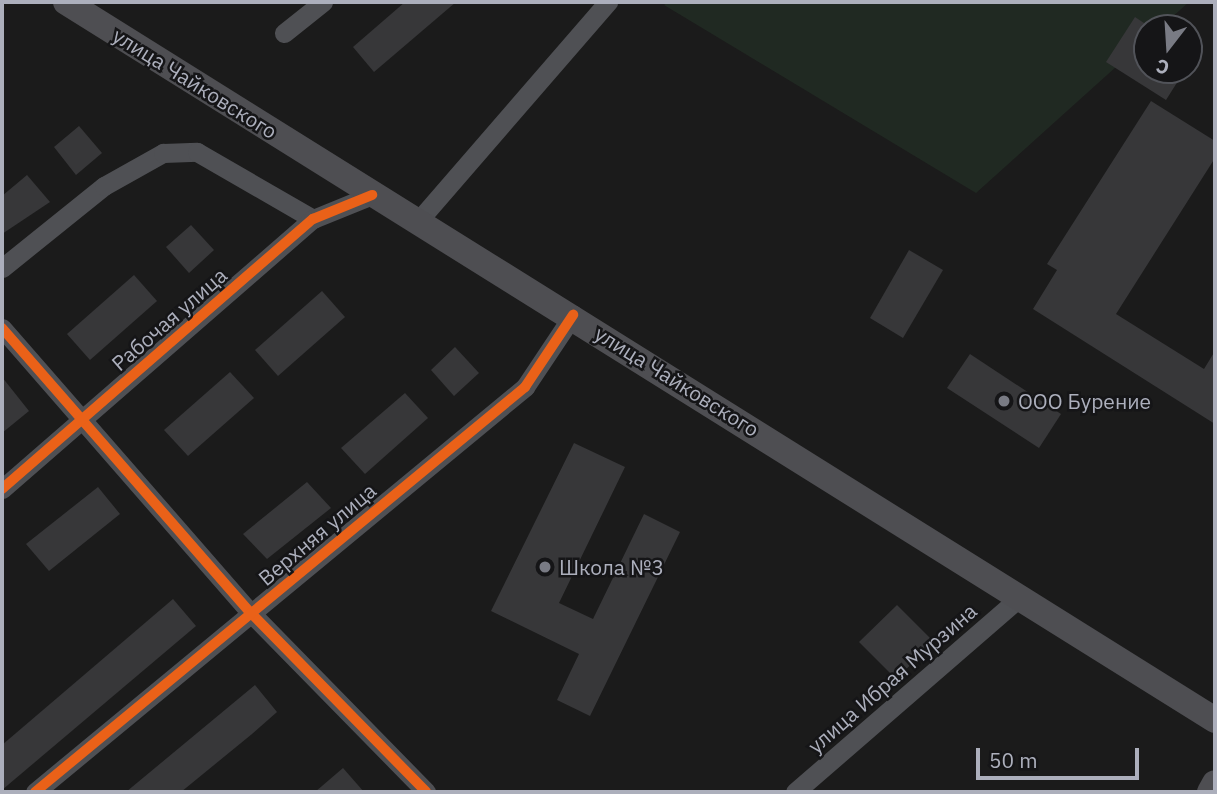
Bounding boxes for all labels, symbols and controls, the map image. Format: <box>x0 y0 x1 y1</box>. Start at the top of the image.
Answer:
north arrow <box>1133 14 1203 84</box>
street label: улица Чайковского <box>108 22 282 144</box>
text: С <box>1153 54 1172 80</box>
street label: Рабочая улица <box>106 262 232 376</box>
street label: улица Чайковского <box>590 320 764 442</box>
place label: ООО Бурение <box>1018 388 1151 414</box>
marker: ООО Бурение <box>996 393 1012 409</box>
street label: Верхняя улица <box>253 478 381 590</box>
place label: Школа №3 <box>559 554 664 580</box>
marker: Школа №3 <box>537 559 553 575</box>
street label: улица Ибрая Мурзина <box>802 598 982 758</box>
scale bar <box>979 734 1142 778</box>
text: 50 m <box>989 746 1038 774</box>

